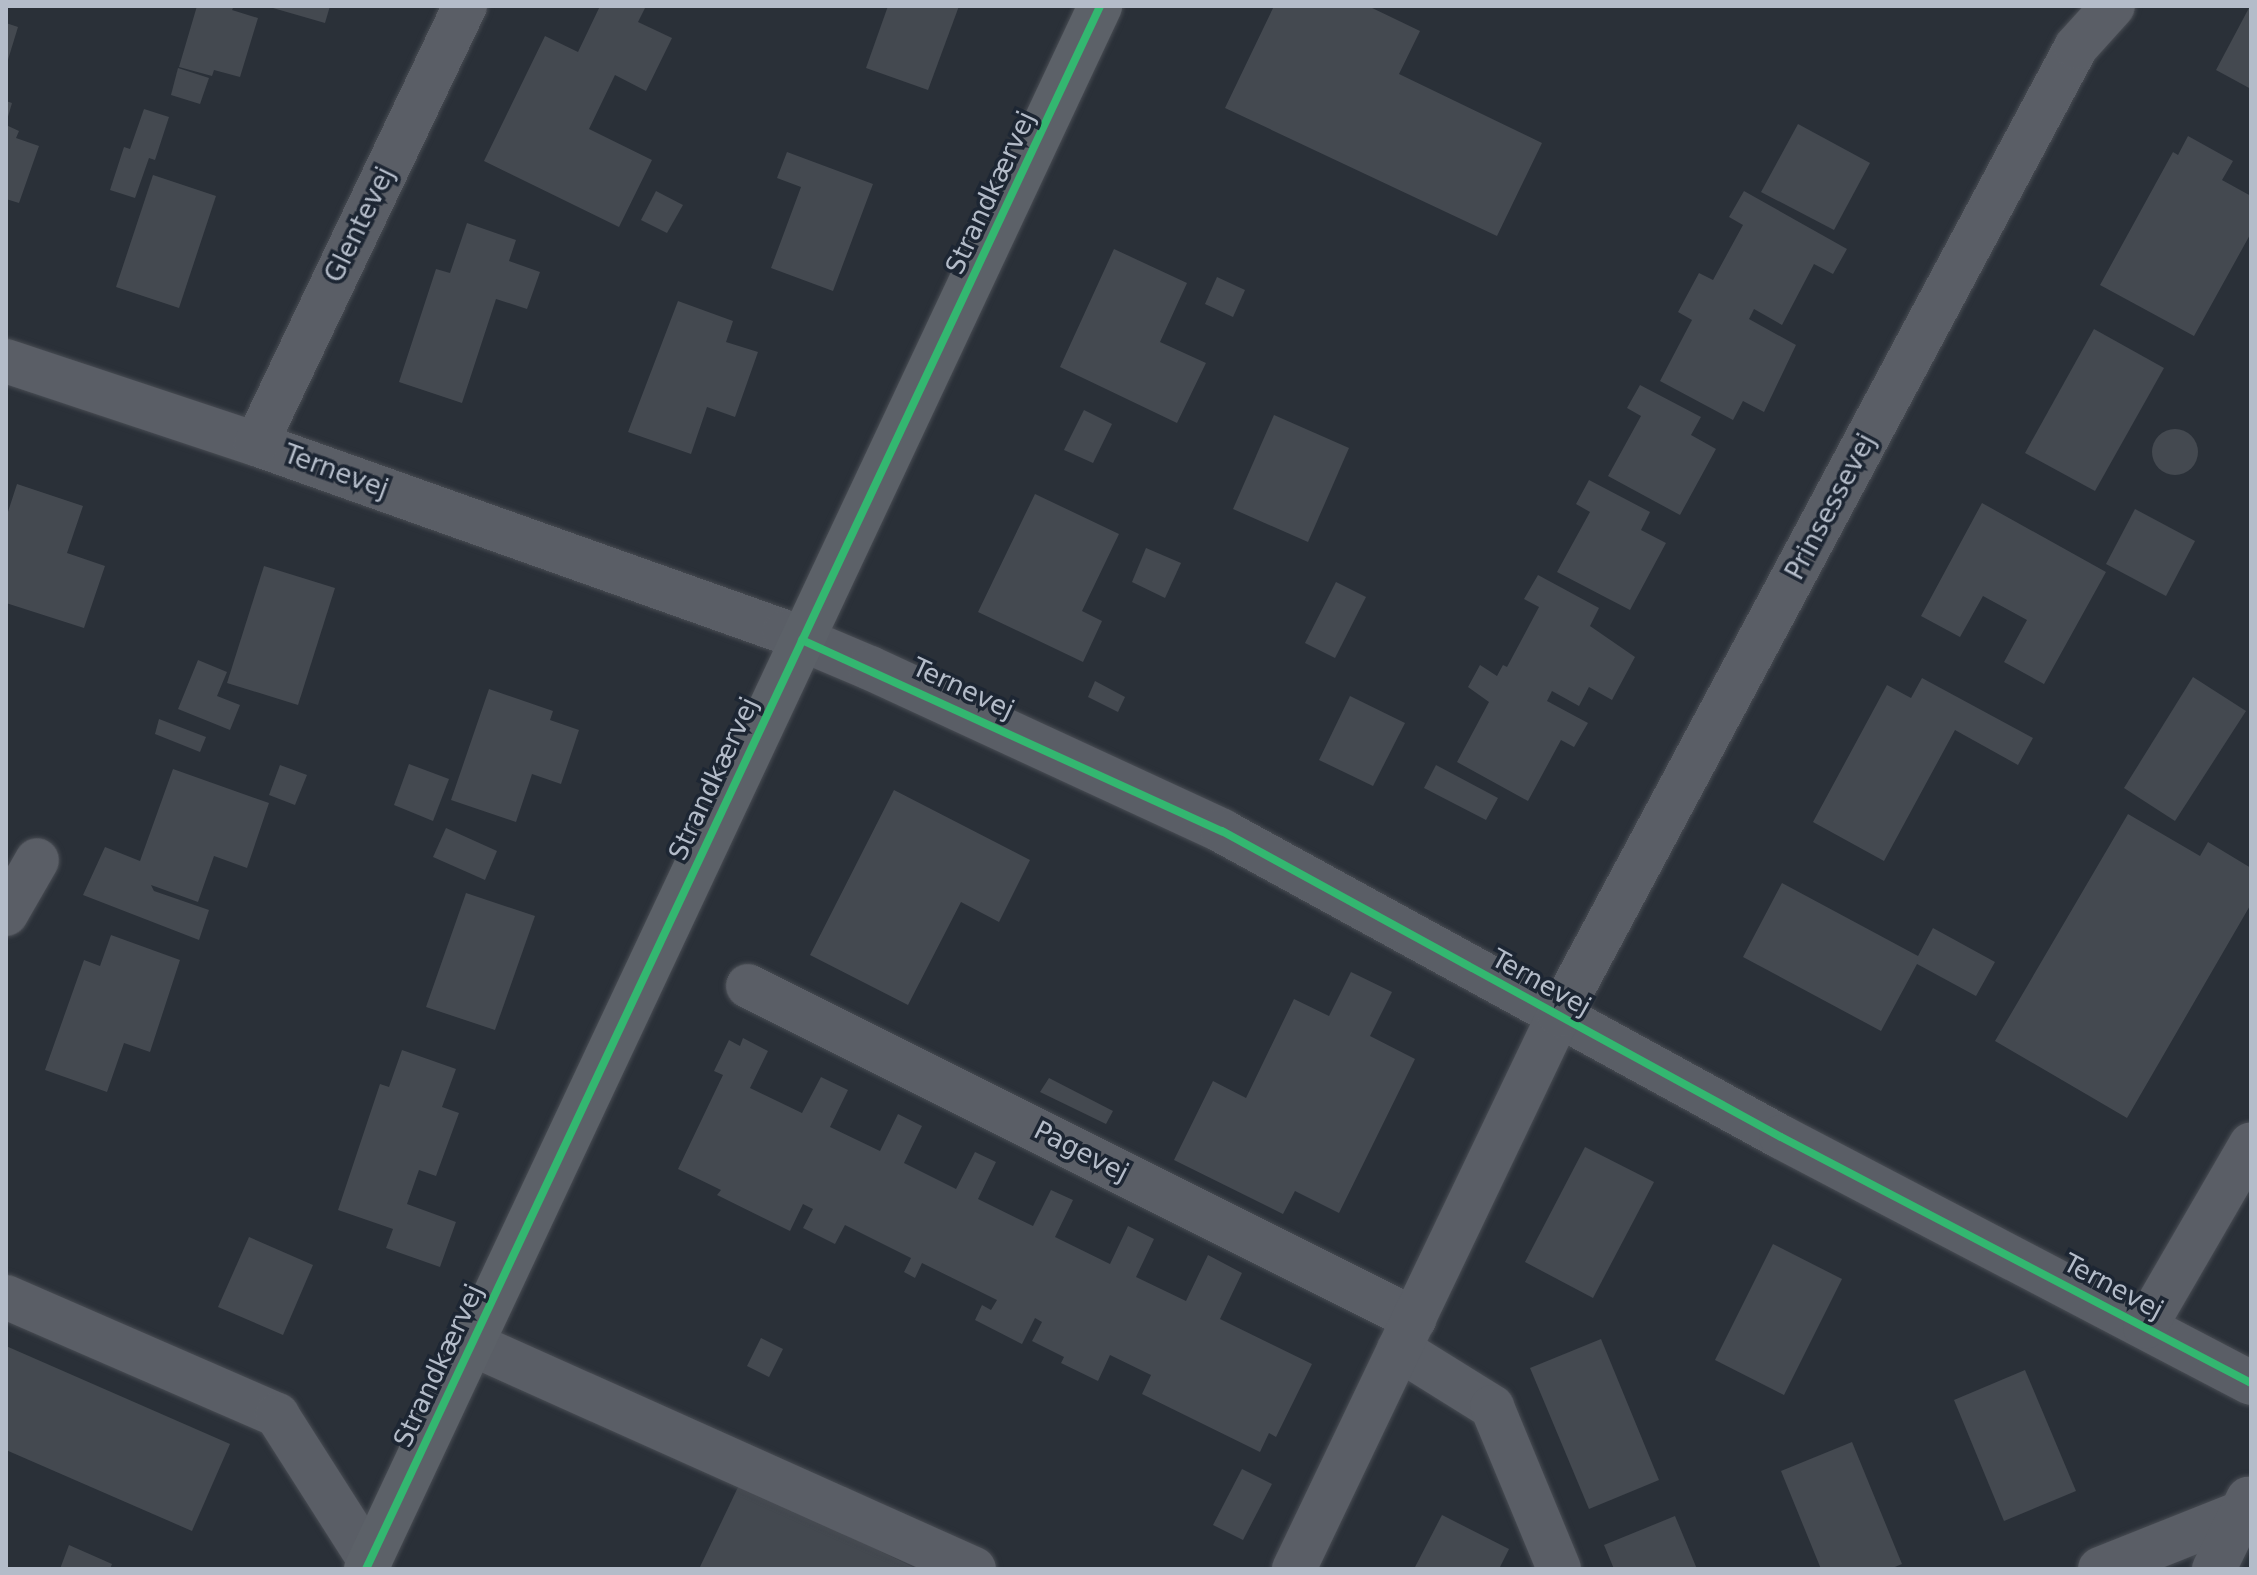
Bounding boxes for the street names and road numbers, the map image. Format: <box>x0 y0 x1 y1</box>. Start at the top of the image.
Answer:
street label: Strandkærvej <box>940 107 1042 279</box>
street label: Glentevej <box>319 162 401 288</box>
street label: Prinsessevej <box>1779 429 1883 585</box>
street label: Ternevej <box>280 439 392 505</box>
street label: Ternevej <box>907 652 1019 726</box>
street label: Strandkærvej <box>663 693 765 865</box>
street label: Ternevej <box>1486 943 1596 1023</box>
street label: Pagevej <box>1029 1115 1133 1189</box>
street label: Ternevej <box>2058 1248 2168 1326</box>
street label: Strandkærvej <box>388 1280 490 1452</box>

